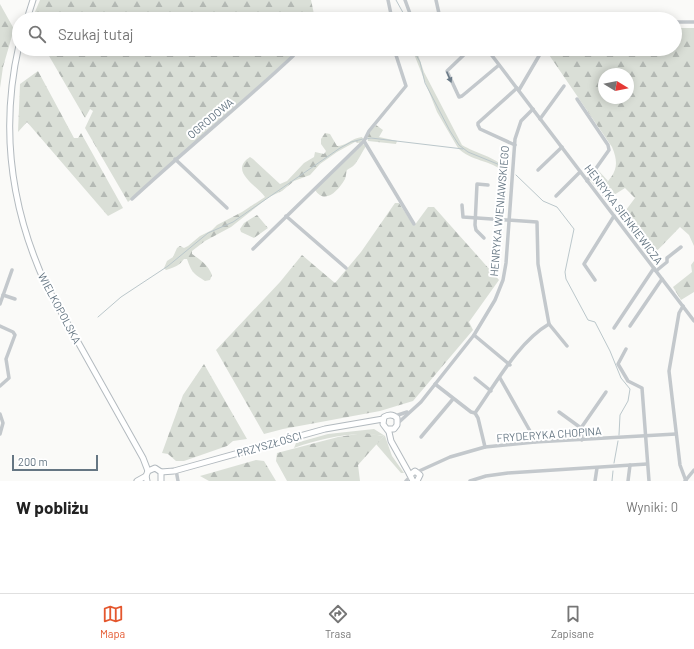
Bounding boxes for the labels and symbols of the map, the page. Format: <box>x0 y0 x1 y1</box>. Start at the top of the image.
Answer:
north arrow <box>598 68 634 104</box>
one-way arrow <box>447 71 453 83</box>
street label: OGRODOWA <box>184 95 236 141</box>
street label: HENRYKA WIENIAWSKIEGO <box>487 145 511 277</box>
street label: HENRYKA SIENKIEWICZA <box>582 162 666 267</box>
street label: WIELKOPOLSKA <box>36 270 84 346</box>
street label: FRYDERYKA CHOPINA <box>496 424 602 444</box>
street label: PRZYSZŁOŚCI <box>235 428 303 460</box>
scale bar <box>12 453 98 472</box>

